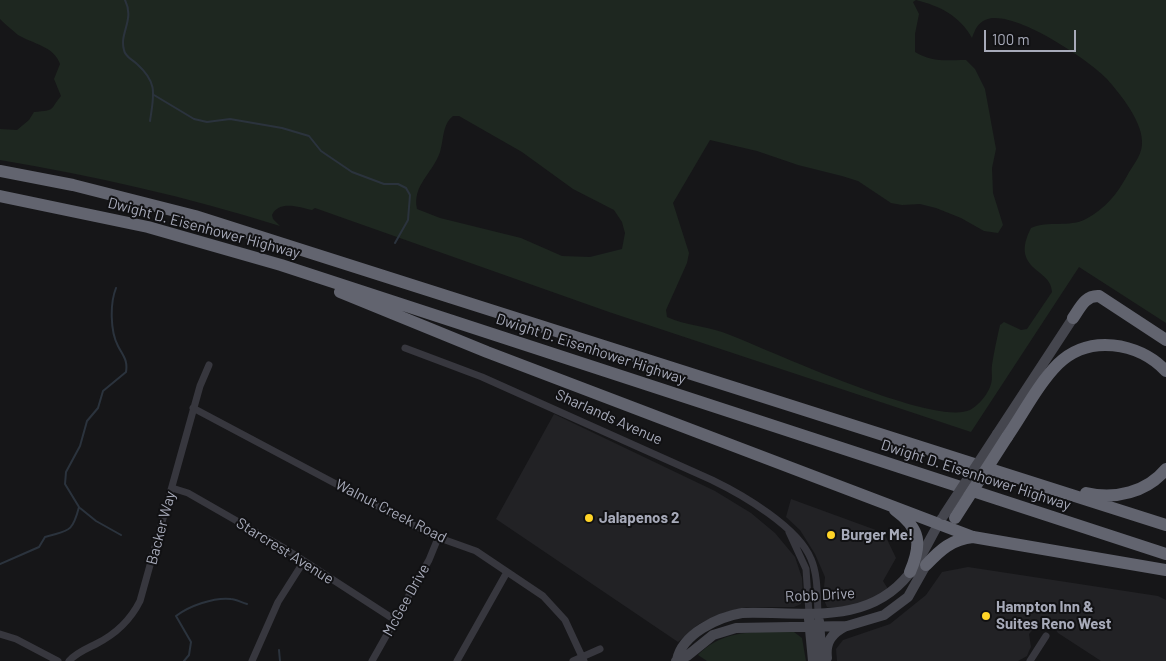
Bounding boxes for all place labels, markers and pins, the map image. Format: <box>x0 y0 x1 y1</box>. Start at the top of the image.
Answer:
place label: Jalapenos 2 <box>599 509 679 527</box>
marker: Jalapenos 2 <box>583 512 595 524</box>
place label: Burger Me! <box>841 526 913 544</box>
marker: Burger Me! <box>825 529 837 541</box>
place label: Hampton Inn & Suites Reno West <box>996 598 1111 633</box>
marker: Hampton Inn & Suites Reno West <box>980 610 992 622</box>

